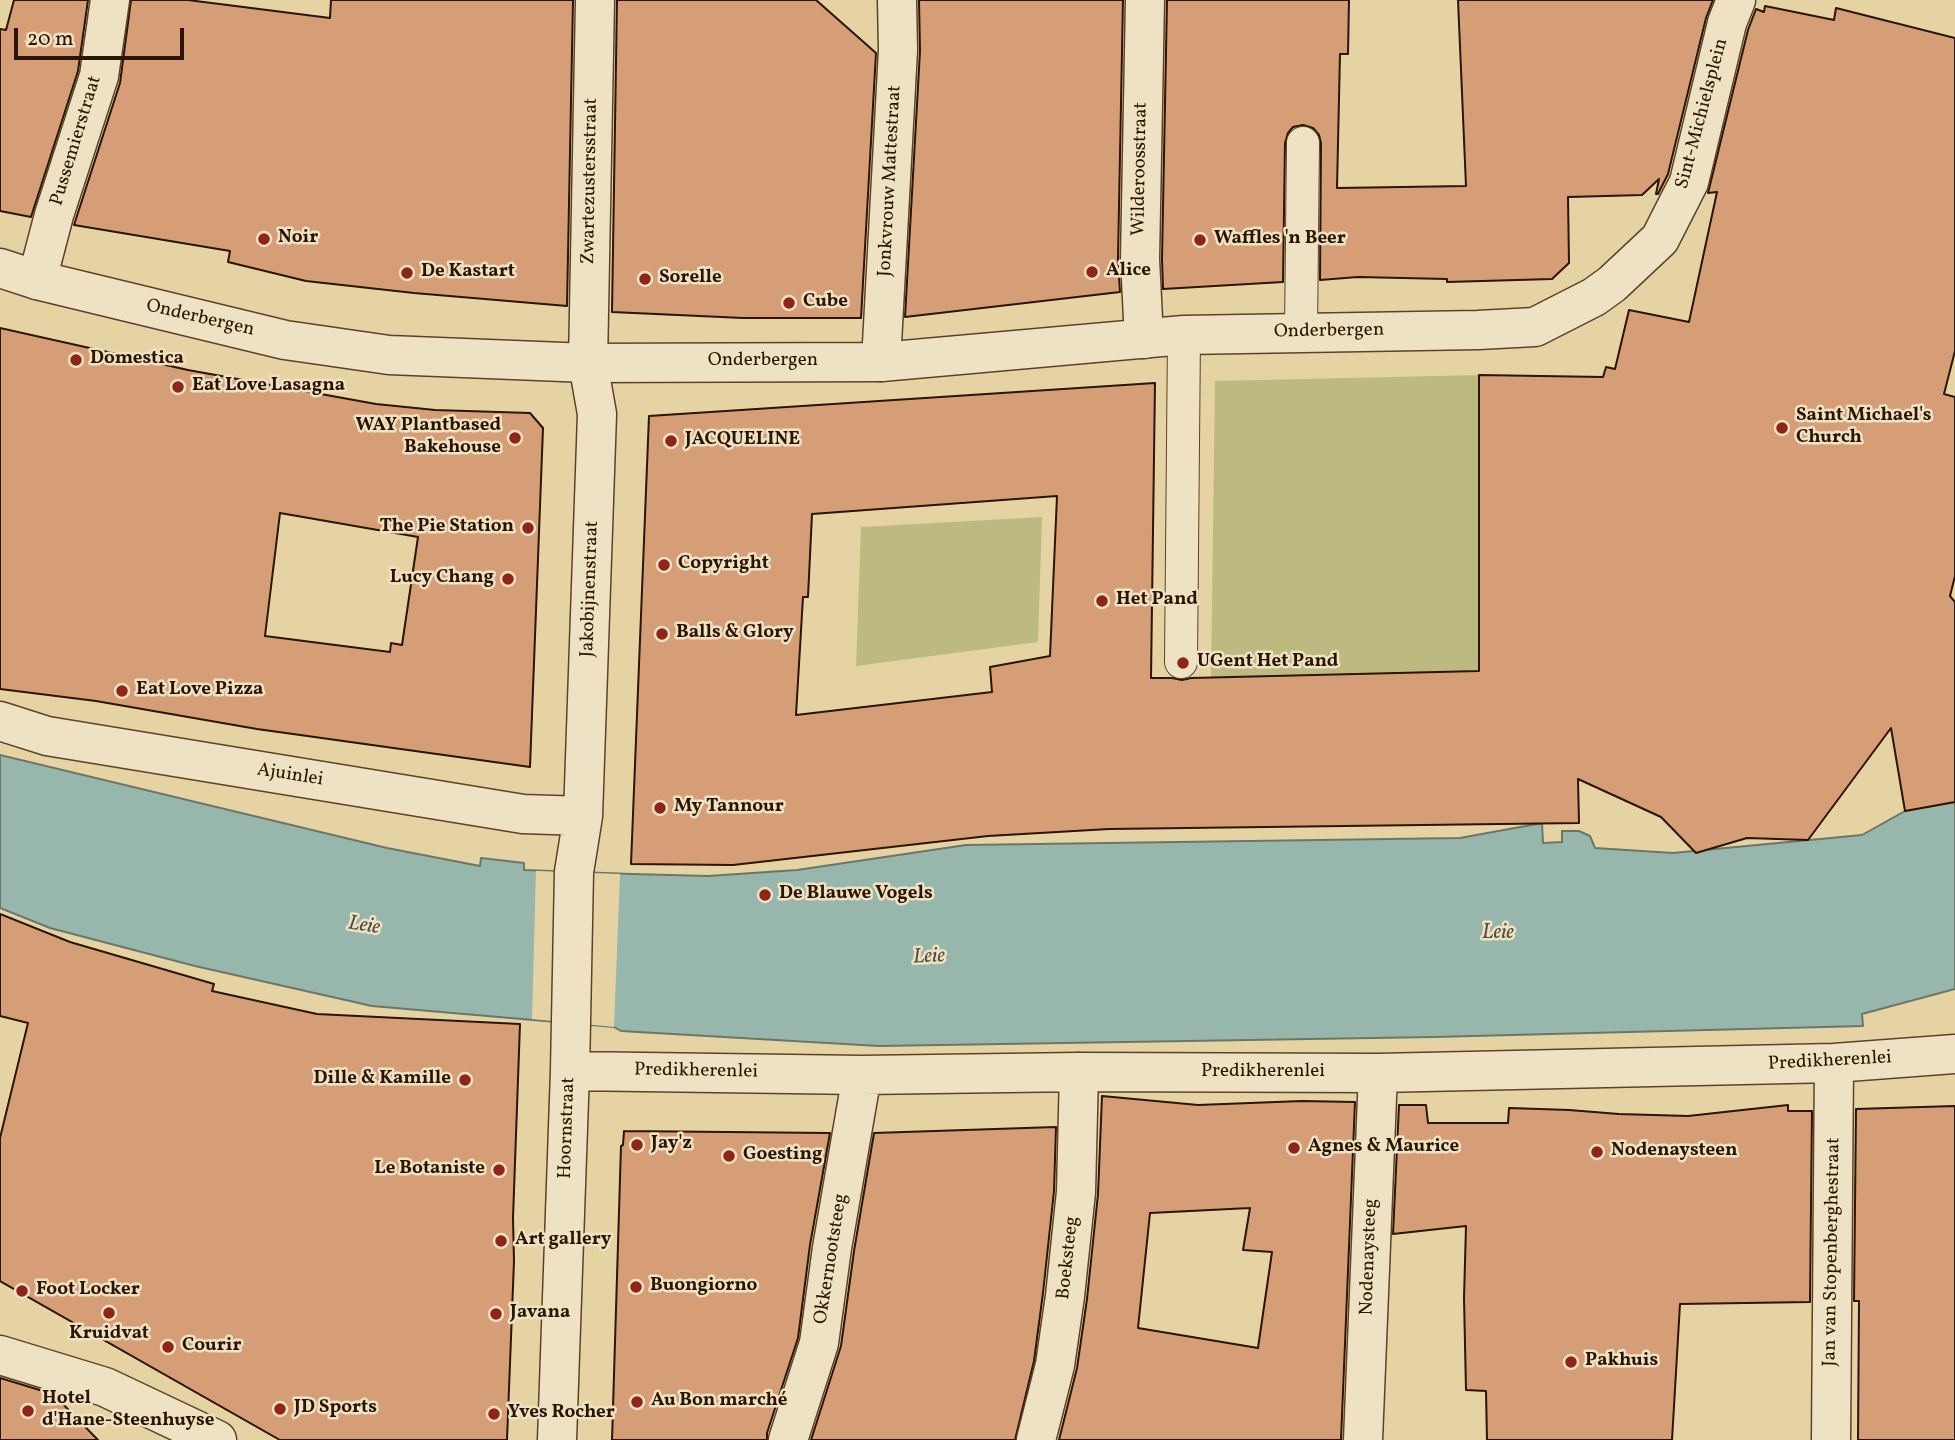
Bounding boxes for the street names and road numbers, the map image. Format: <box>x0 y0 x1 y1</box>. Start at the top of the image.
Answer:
street label: Sint-Michielsplein <box>1672 36 1734 192</box>
street label: Pussemierstraat <box>46 73 108 209</box>
street label: Jonkvrouw Mattestraat <box>875 85 907 277</box>
street label: Zwartezustersstraat <box>578 97 604 265</box>
street label: Wilderoosstraat <box>1128 102 1154 236</box>
street label: Onderbergen <box>144 295 256 343</box>
street label: Onderbergen <box>1274 320 1384 344</box>
street label: Onderbergen <box>708 351 818 373</box>
street label: Jakobijnenstraat <box>577 520 605 658</box>
street label: Ajuinlei <box>255 760 325 792</box>
street label: Predikherenlei <box>1768 1047 1892 1077</box>
street label: Predikherenlei <box>634 1060 758 1084</box>
street label: Predikherenlei <box>1201 1062 1325 1084</box>
street label: Hoornstraat <box>555 1077 581 1179</box>
street label: Jan van Stopenberghestraat <box>1820 1137 1846 1367</box>
street label: Okkernootsteeg <box>810 1192 854 1326</box>
street label: Nodenaysteeg <box>1357 1198 1383 1316</box>
street label: Boeksteeg <box>1053 1215 1085 1301</box>

